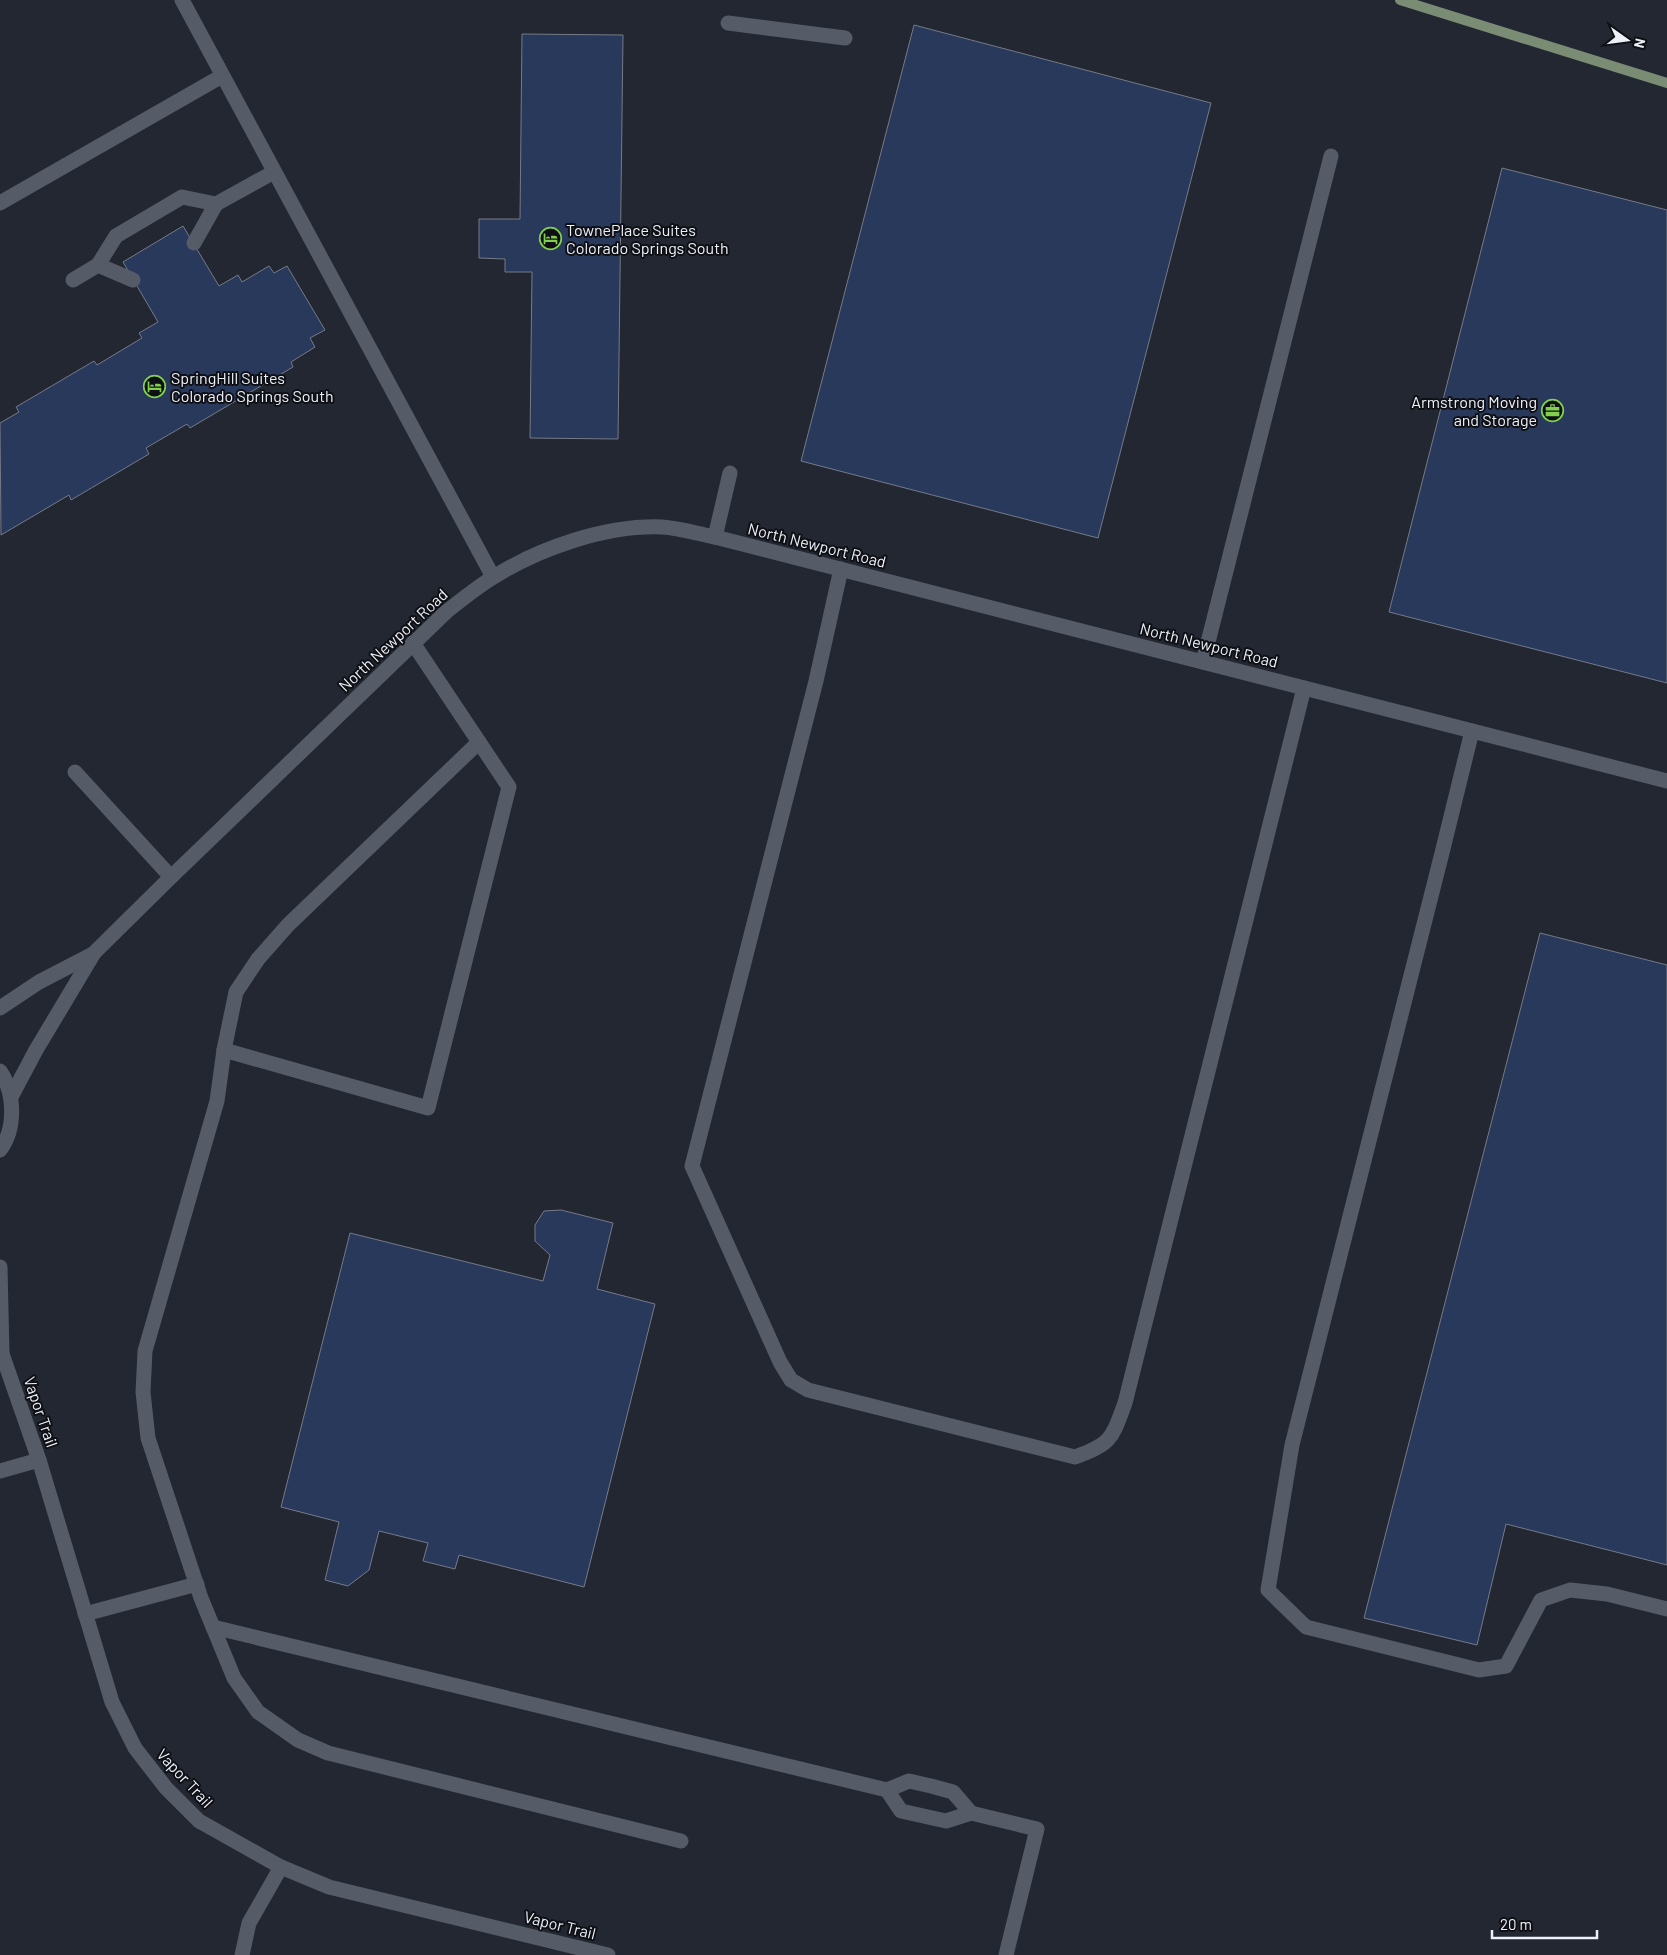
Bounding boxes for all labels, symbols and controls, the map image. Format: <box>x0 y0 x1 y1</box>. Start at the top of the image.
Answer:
north arrow <box>1602 15 1652 65</box>
text: N <box>1631 37 1649 50</box>
place label: TownePlace Suites Colorado Springs South <box>566 220 729 257</box>
hotel icon: TownePlace Suites Colorado Springs South <box>538 227 562 251</box>
place label: SpringHill Suites Colorado Springs South <box>171 368 334 405</box>
hotel icon: SpringHill Suites Colorado Springs South <box>143 375 167 399</box>
place label: Armstrong Moving and Storage <box>1411 392 1537 429</box>
office icon: Armstrong Moving and Storage <box>1541 399 1565 423</box>
street label: North Newport Road <box>746 518 888 571</box>
street label: North Newport Road <box>334 584 451 695</box>
street label: North Newport Road <box>1138 618 1280 671</box>
street label: Vapor Trail <box>21 1374 62 1450</box>
street label: Vapor Trail <box>153 1744 217 1811</box>
street label: Vapor Trail <box>522 1906 598 1943</box>
scale bar <box>1492 1908 1597 1940</box>
text: 20 m <box>1500 1915 1532 1933</box>

